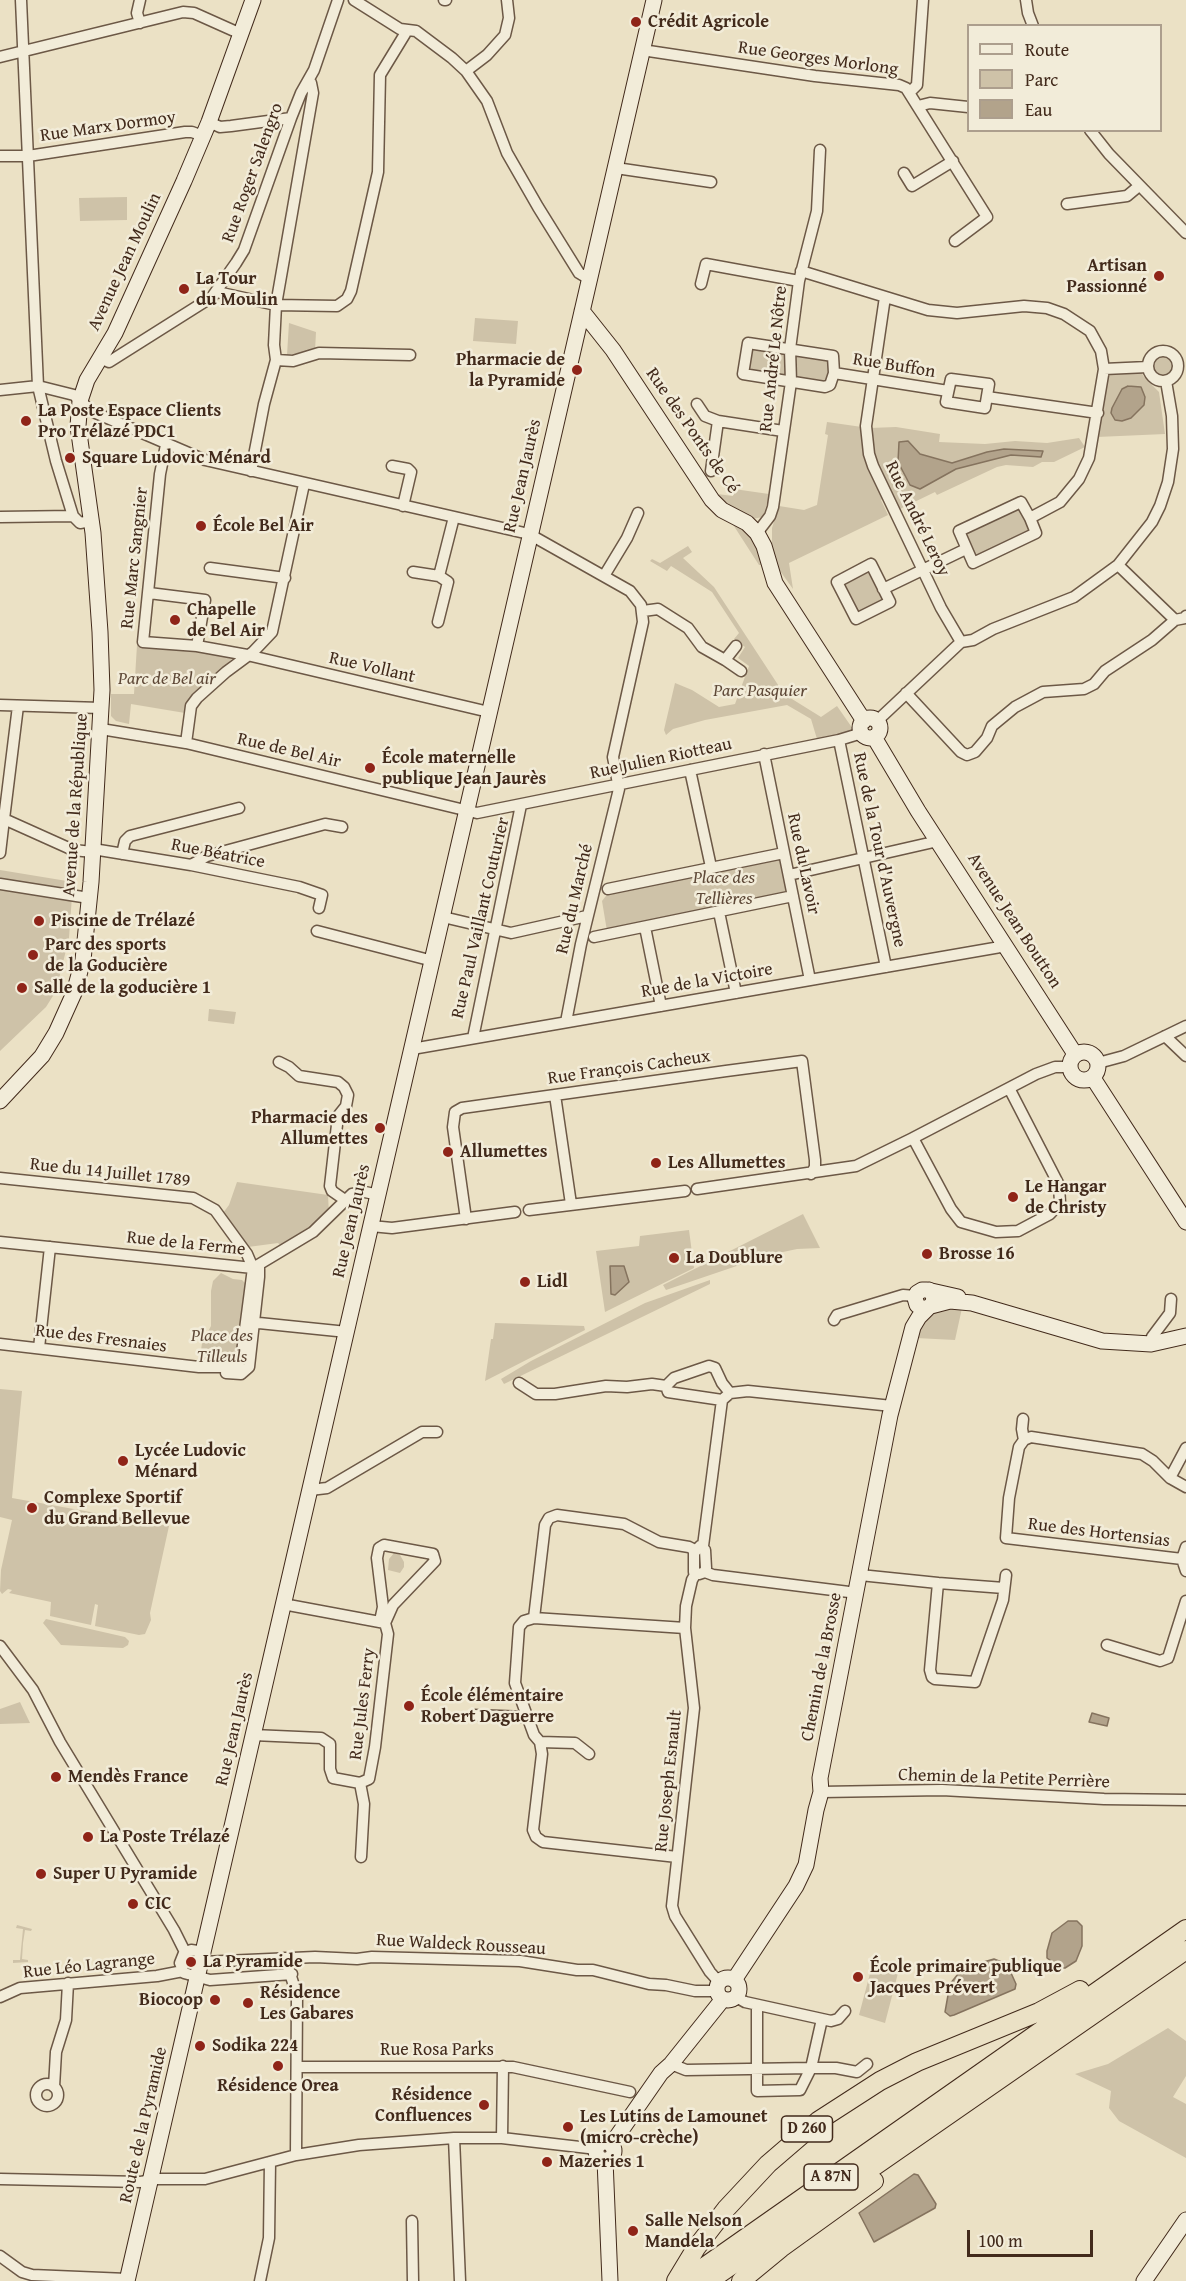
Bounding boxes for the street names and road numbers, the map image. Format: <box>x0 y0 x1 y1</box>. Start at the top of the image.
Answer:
street label: Rue Georges Morlong <box>737 37 899 81</box>
street label: Rue Roger Salengro <box>218 100 288 246</box>
street label: Rue Marx Dormoy <box>39 107 177 147</box>
street label: Avenue Jean Moulin <box>84 190 166 334</box>
street label: Rue André Le Nôtre <box>756 285 792 433</box>
street label: Rue Buffon <box>851 349 937 383</box>
street label: Rue des Ponts de Cé <box>641 364 743 498</box>
street label: Rue Jean Jaurès <box>499 417 547 535</box>
street label: Rue André Leroy <box>880 458 954 580</box>
street label: Rue Marc Sangnier <box>117 486 153 630</box>
street label: Rue Vollant <box>327 648 417 688</box>
street label: Avenue de la République <box>59 712 93 898</box>
street label: Rue de Bel Air <box>235 729 343 773</box>
street label: Rue Julien Riotteau <box>588 733 734 785</box>
street label: Rue de la Tour d'Auvergne <box>848 751 910 949</box>
street label: Rue du Lavoir <box>782 811 824 917</box>
street label: Rue Paul Vaillant Couturier <box>447 815 515 1021</box>
street label: Rue Béatrice <box>169 834 267 874</box>
street label: Rue du Marché <box>552 842 598 956</box>
street label: Avenue Jean Boutton <box>962 849 1066 993</box>
street label: Rue de la Victoire <box>640 959 774 1003</box>
street label: Rue François Cacheux <box>546 1046 712 1090</box>
street label: Rue du 14 Juillet 1789 <box>29 1154 191 1192</box>
street label: Rue Jean Jaurès <box>328 1162 376 1280</box>
street label: Rue de la Ferme <box>126 1227 246 1261</box>
street label: Rue des Fresnaies <box>34 1320 168 1358</box>
street label: Rue des Hortensias <box>1027 1514 1171 1552</box>
street label: Chemin de la Brosse <box>797 1591 847 1743</box>
street label: Rue Jules Ferry <box>345 1647 381 1761</box>
street label: Rue Jean Jaurès <box>211 1670 259 1788</box>
street label: Rue Joseph Esnault <box>651 1709 687 1853</box>
street label: Chemin de la Petite Perrière <box>898 1765 1110 1793</box>
street label: Rue Waldeck Rousseau <box>376 1930 546 1960</box>
street label: Rue Léo Lagrange <box>22 1948 156 1984</box>
street label: Rue Rosa Parks <box>380 2039 494 2061</box>
street label: Route de la Pyramide <box>116 2045 172 2205</box>
road number: D 260 <box>782 2116 832 2142</box>
road number: A 87N <box>804 2164 858 2190</box>

